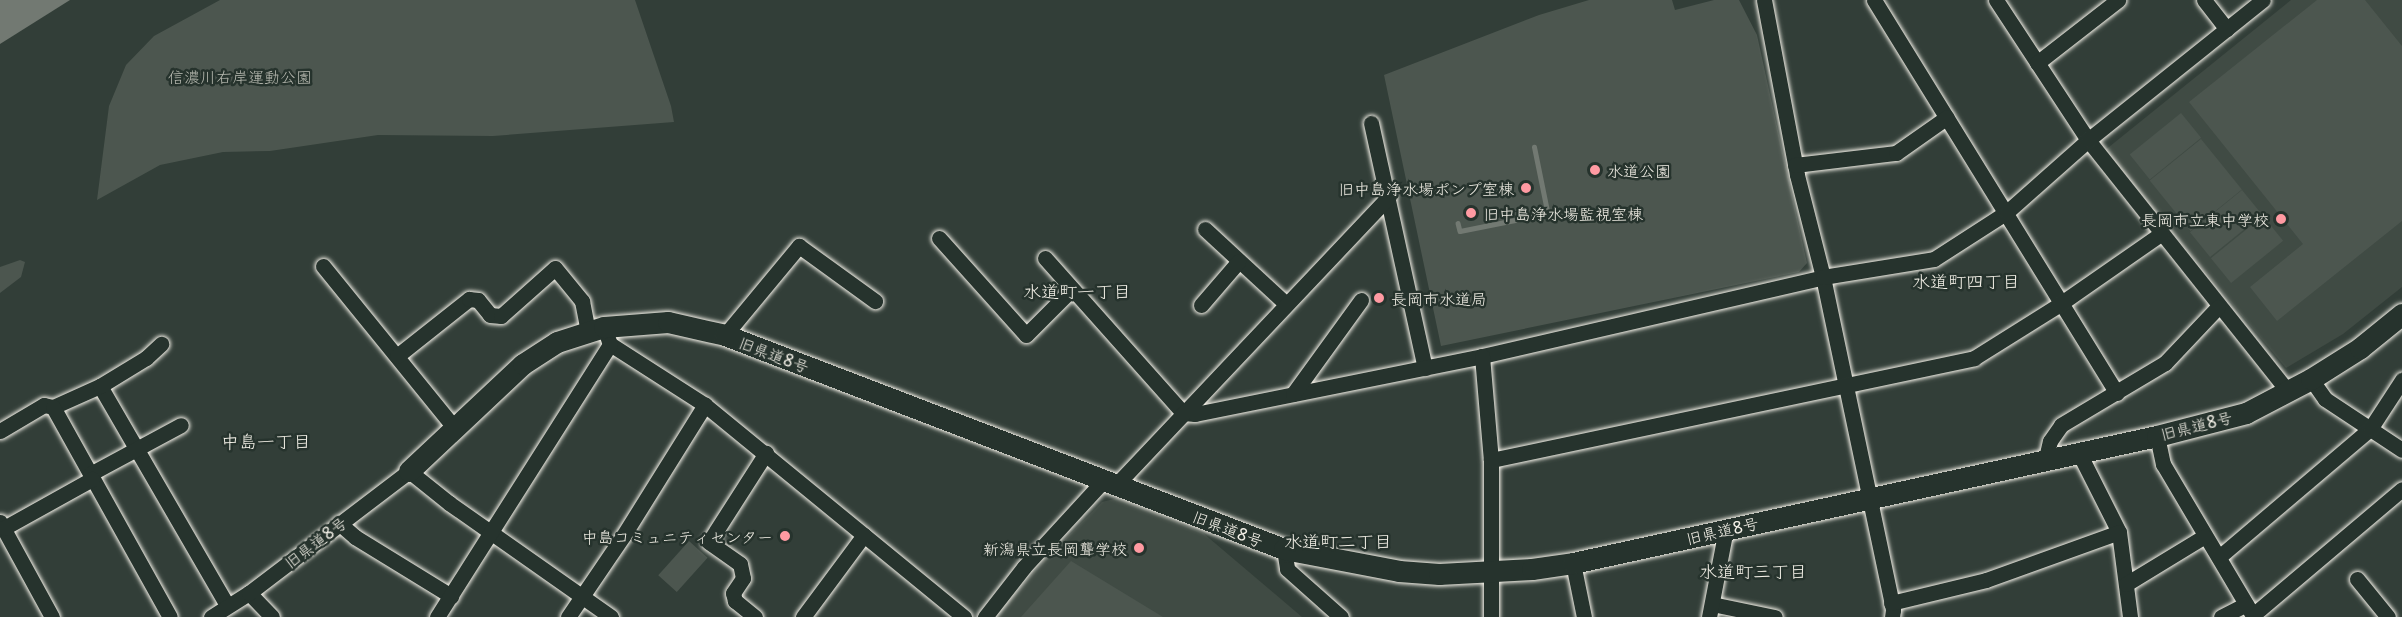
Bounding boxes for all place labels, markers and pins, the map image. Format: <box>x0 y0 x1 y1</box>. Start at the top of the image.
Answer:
place label: 水道公園 <box>1607 160 1671 180</box>
marker: 水道公園 <box>1588 163 1602 177</box>
place label: 旧中島浄水場ポンプ室棟 <box>1338 178 1514 198</box>
marker: 旧中島浄水場ポンプ室棟 <box>1519 181 1533 195</box>
place label: 旧中島浄水場監視室棟 <box>1483 203 1643 223</box>
marker: 旧中島浄水場監視室棟 <box>1464 206 1478 220</box>
place label: 長岡市立東中学校 <box>2141 209 2269 229</box>
marker: 長岡市立東中学校 <box>2274 212 2288 226</box>
place label: 長岡市水道局 <box>1391 288 1487 308</box>
marker: 長岡市水道局 <box>1372 291 1386 305</box>
place label: 中島コミュニティセンター <box>581 526 773 546</box>
marker: 中島コミュニティセンター <box>778 529 792 543</box>
place label: 新潟県立長岡聾学校 <box>983 538 1127 558</box>
marker: 新潟県立長岡聾学校 <box>1132 541 1146 555</box>

